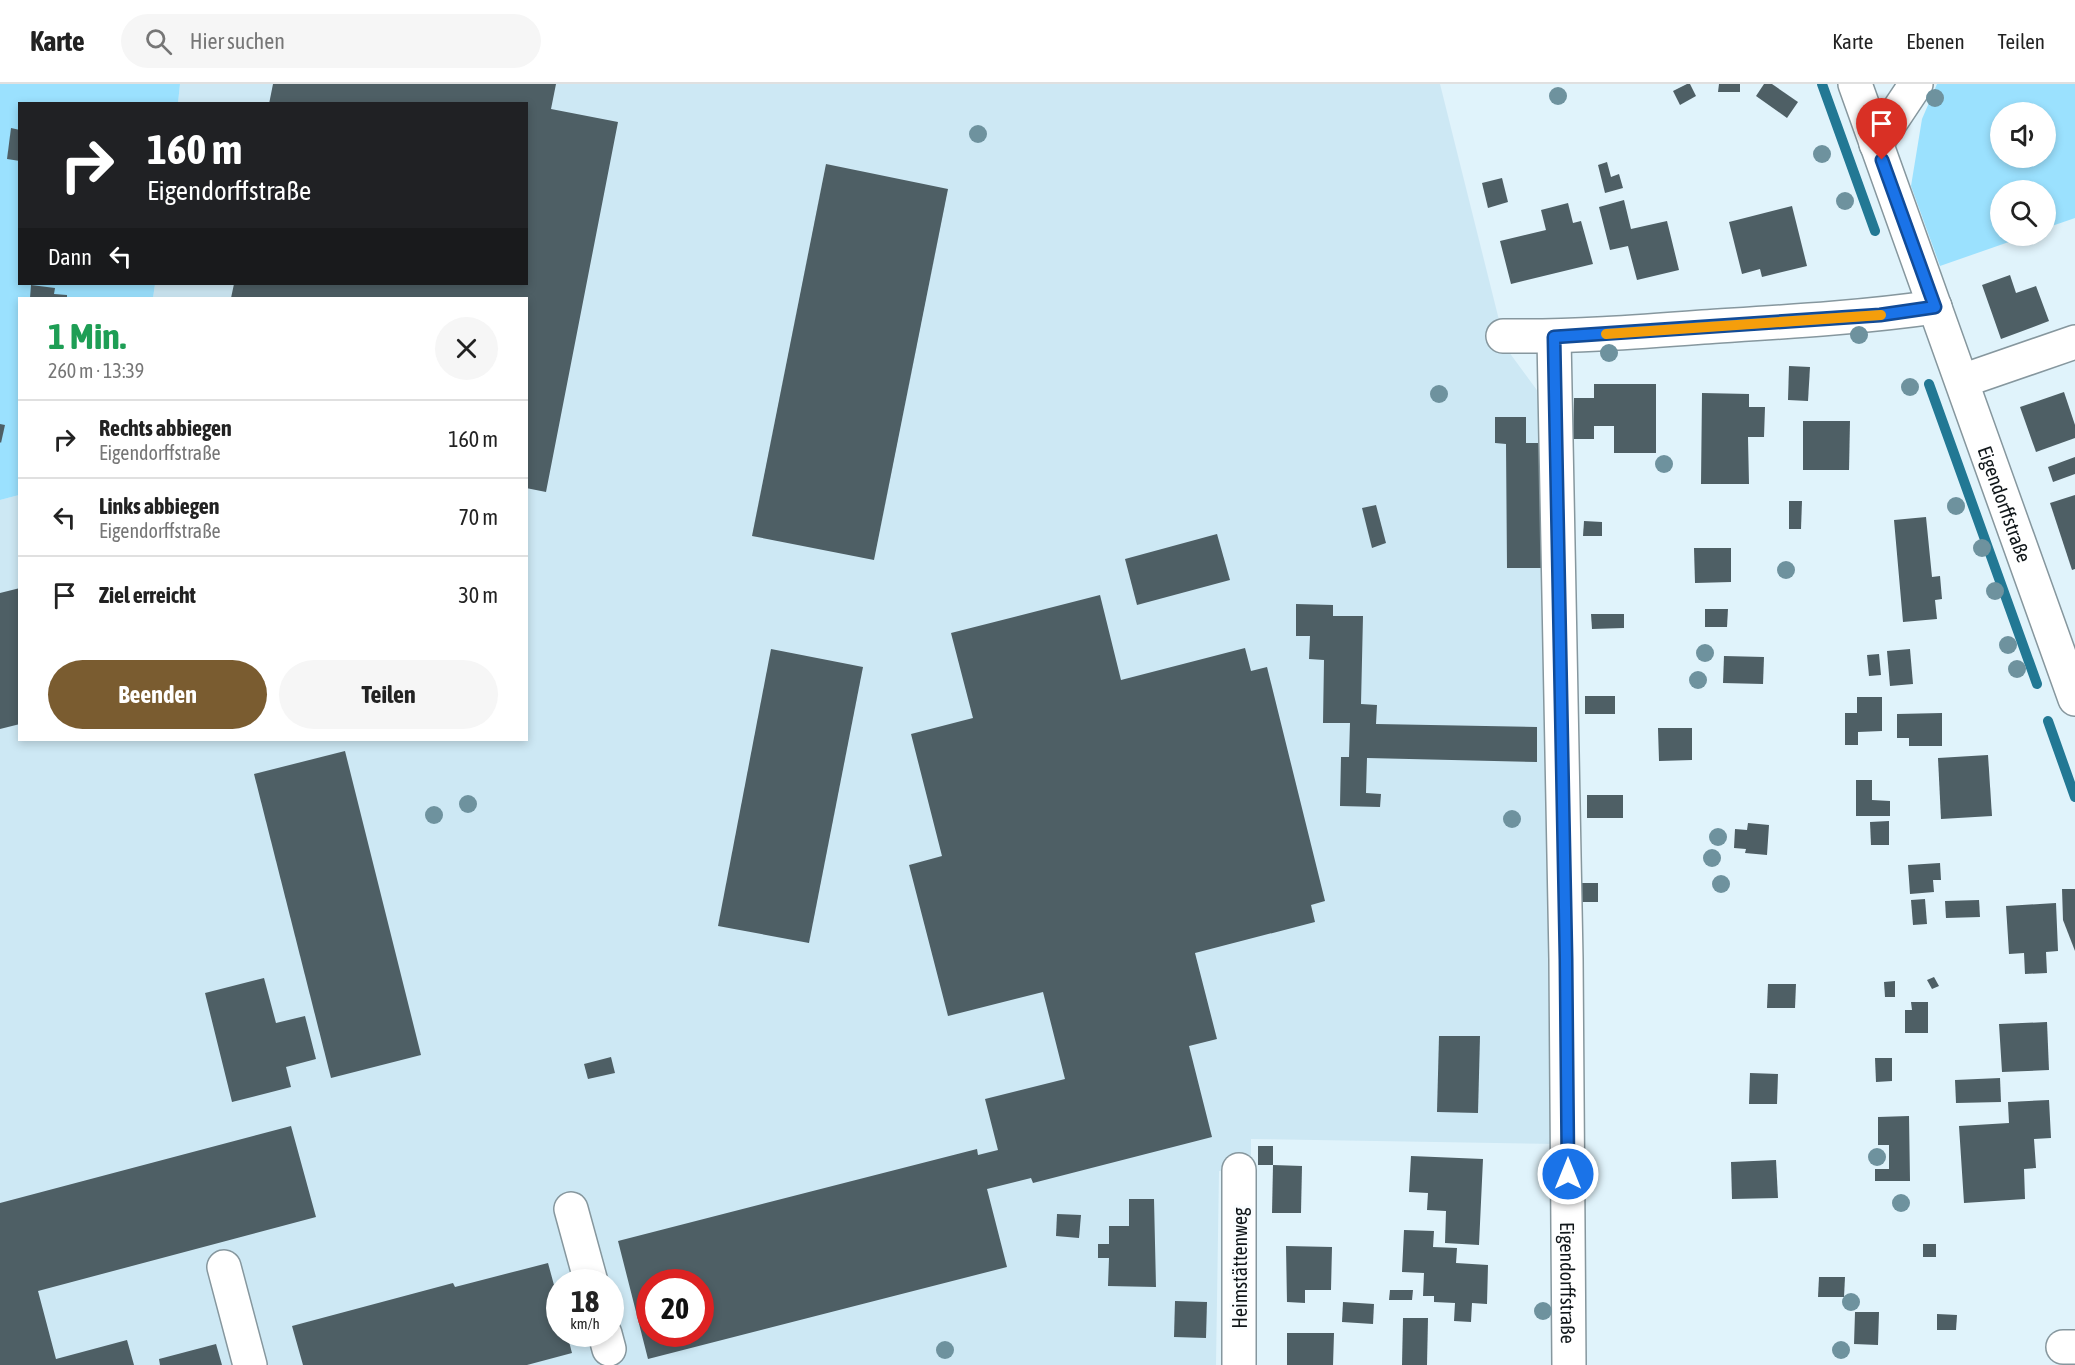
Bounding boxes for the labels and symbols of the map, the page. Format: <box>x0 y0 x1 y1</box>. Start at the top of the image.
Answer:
pin <box>1856 98 1907 160</box>
street label: Eigendorffstraße <box>1974 443 2037 565</box>
position arrow <box>1536 1142 1600 1206</box>
street label: Heimstättenweg <box>1228 1207 1251 1329</box>
street label: Eigendorffstraße <box>1556 1222 1580 1344</box>
speed limit sign: 20 <box>636 1269 714 1347</box>

